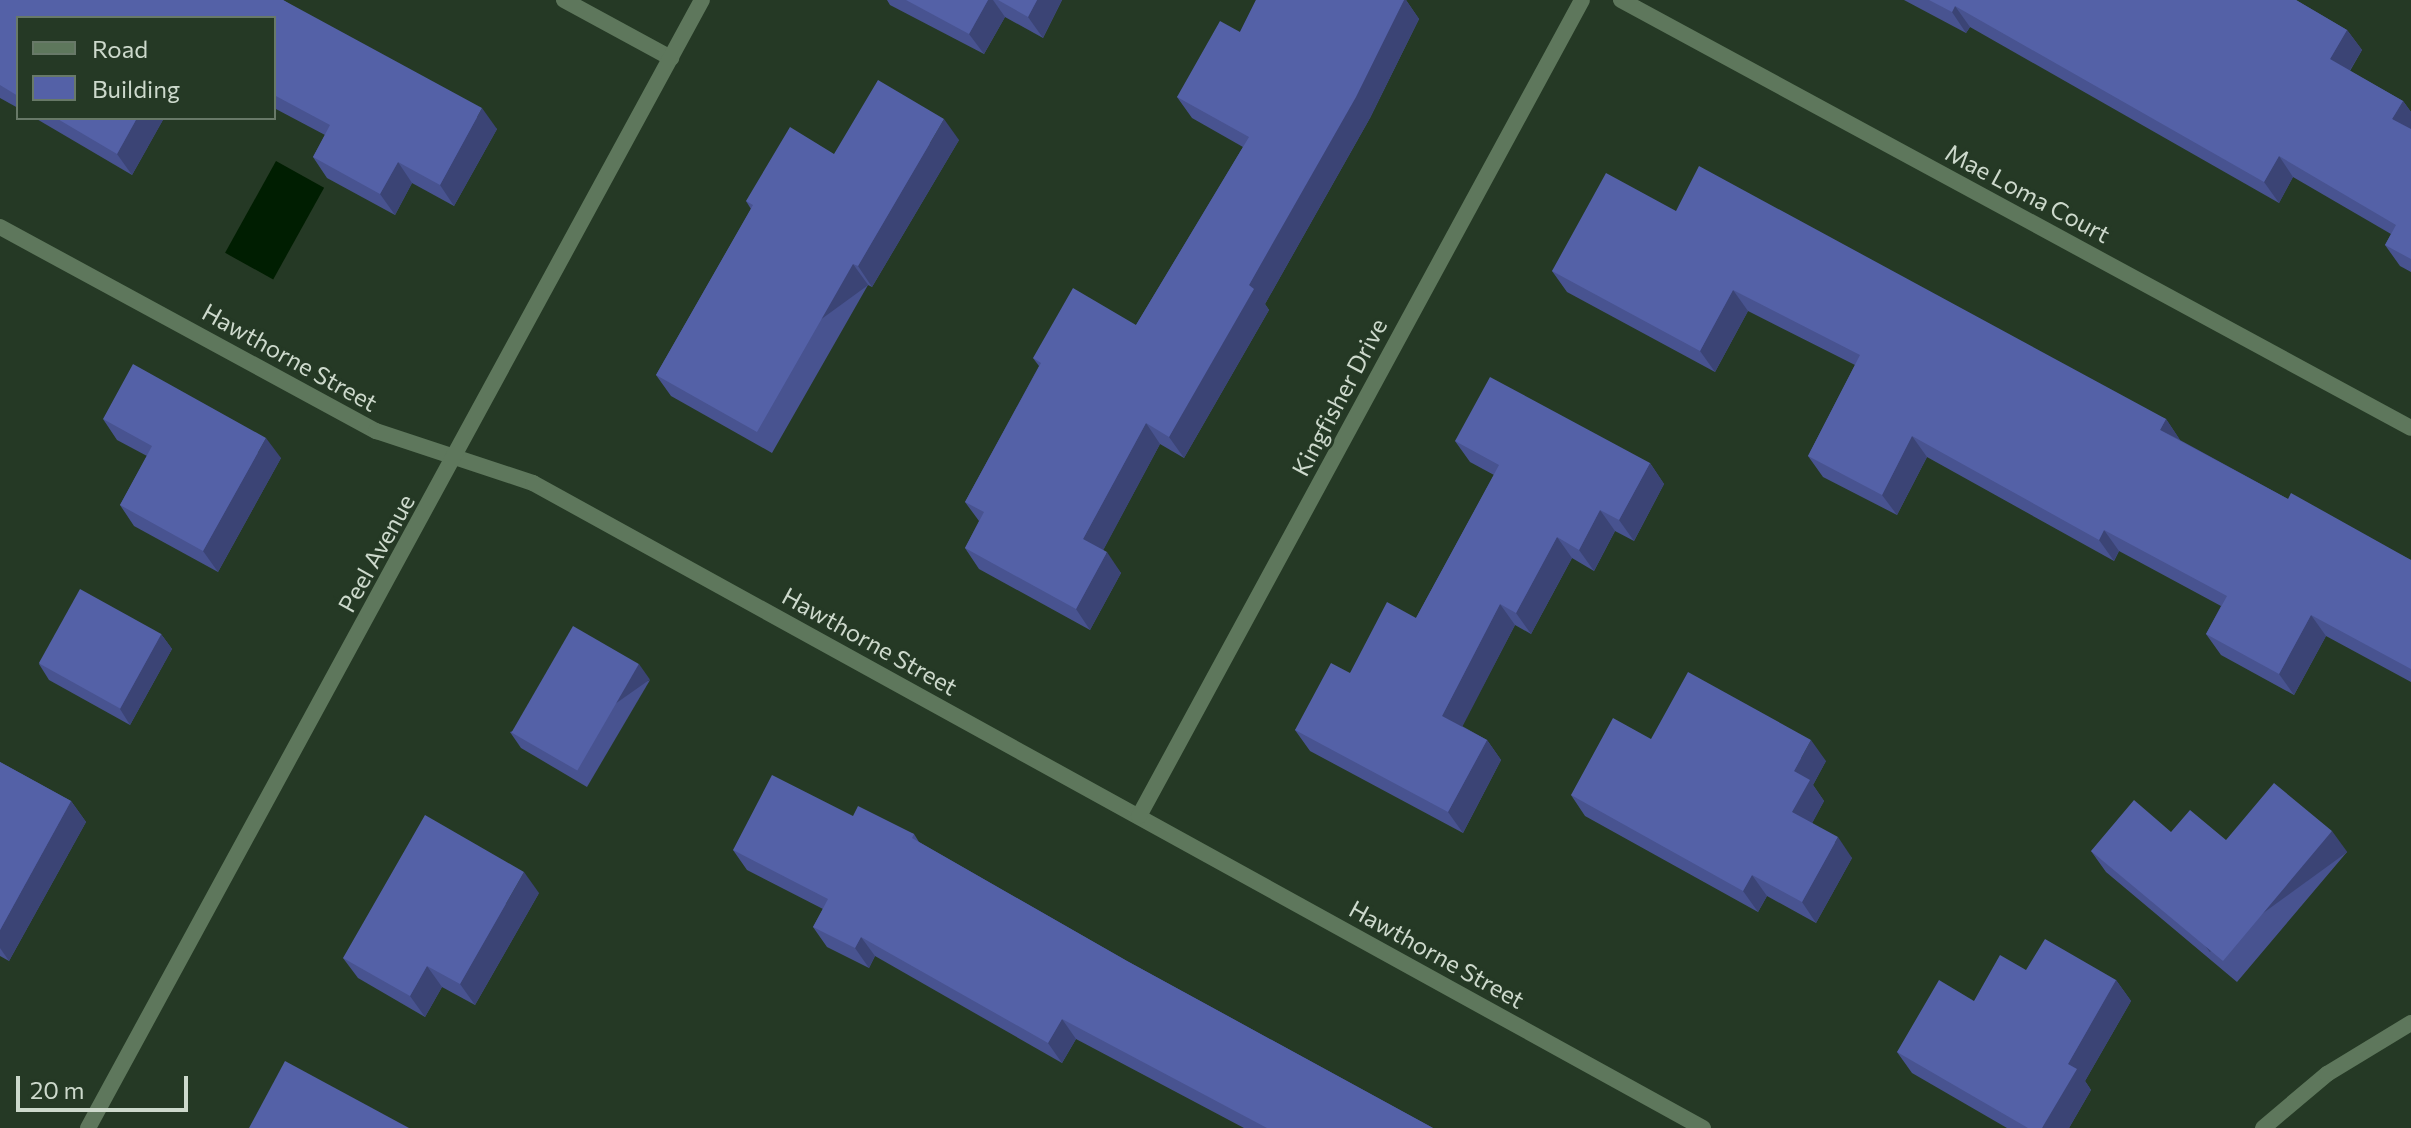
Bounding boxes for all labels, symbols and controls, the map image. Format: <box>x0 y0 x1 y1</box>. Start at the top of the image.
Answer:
legend <box>16 16 276 120</box>
text: Road <box>92 34 148 63</box>
text: Building <box>92 74 180 103</box>
street label: Mae Loma Court <box>1941 137 2115 249</box>
street label: Hawthorne Street <box>197 297 383 417</box>
street label: Kingfisher Drive <box>1285 313 1393 481</box>
street label: Peel Avenue <box>332 489 420 617</box>
street label: Hawthorne Street <box>777 581 963 701</box>
street label: Hawthorne Street <box>1344 894 1530 1014</box>
scale bar <box>20 1060 192 1110</box>
text: 20 m <box>30 1075 84 1104</box>

